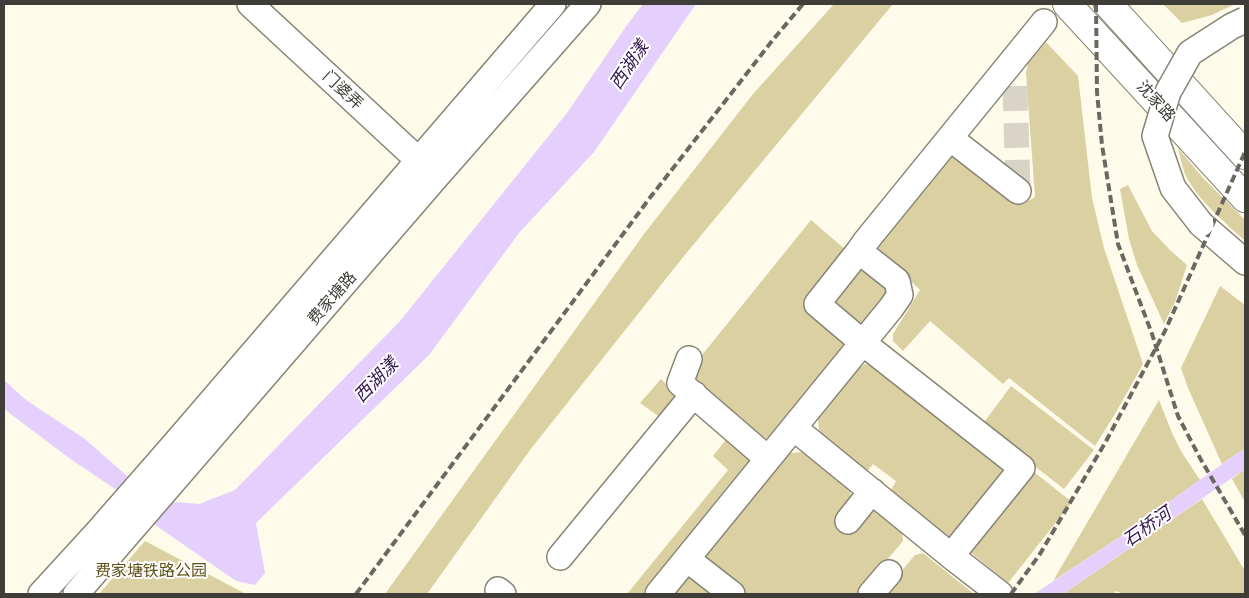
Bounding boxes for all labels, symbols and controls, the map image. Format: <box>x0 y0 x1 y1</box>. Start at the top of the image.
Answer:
water label: 西湖漾 <box>605 37 653 93</box>
street label: 门婆弄 <box>319 67 367 113</box>
street label: 沈家路 <box>1133 77 1179 125</box>
street label: 费家塘路 <box>304 268 360 328</box>
water label: 西湖漾 <box>349 353 403 407</box>
water label: 石桥河 <box>1119 503 1175 551</box>
park label: 费家塘铁路公园 <box>95 561 207 581</box>

